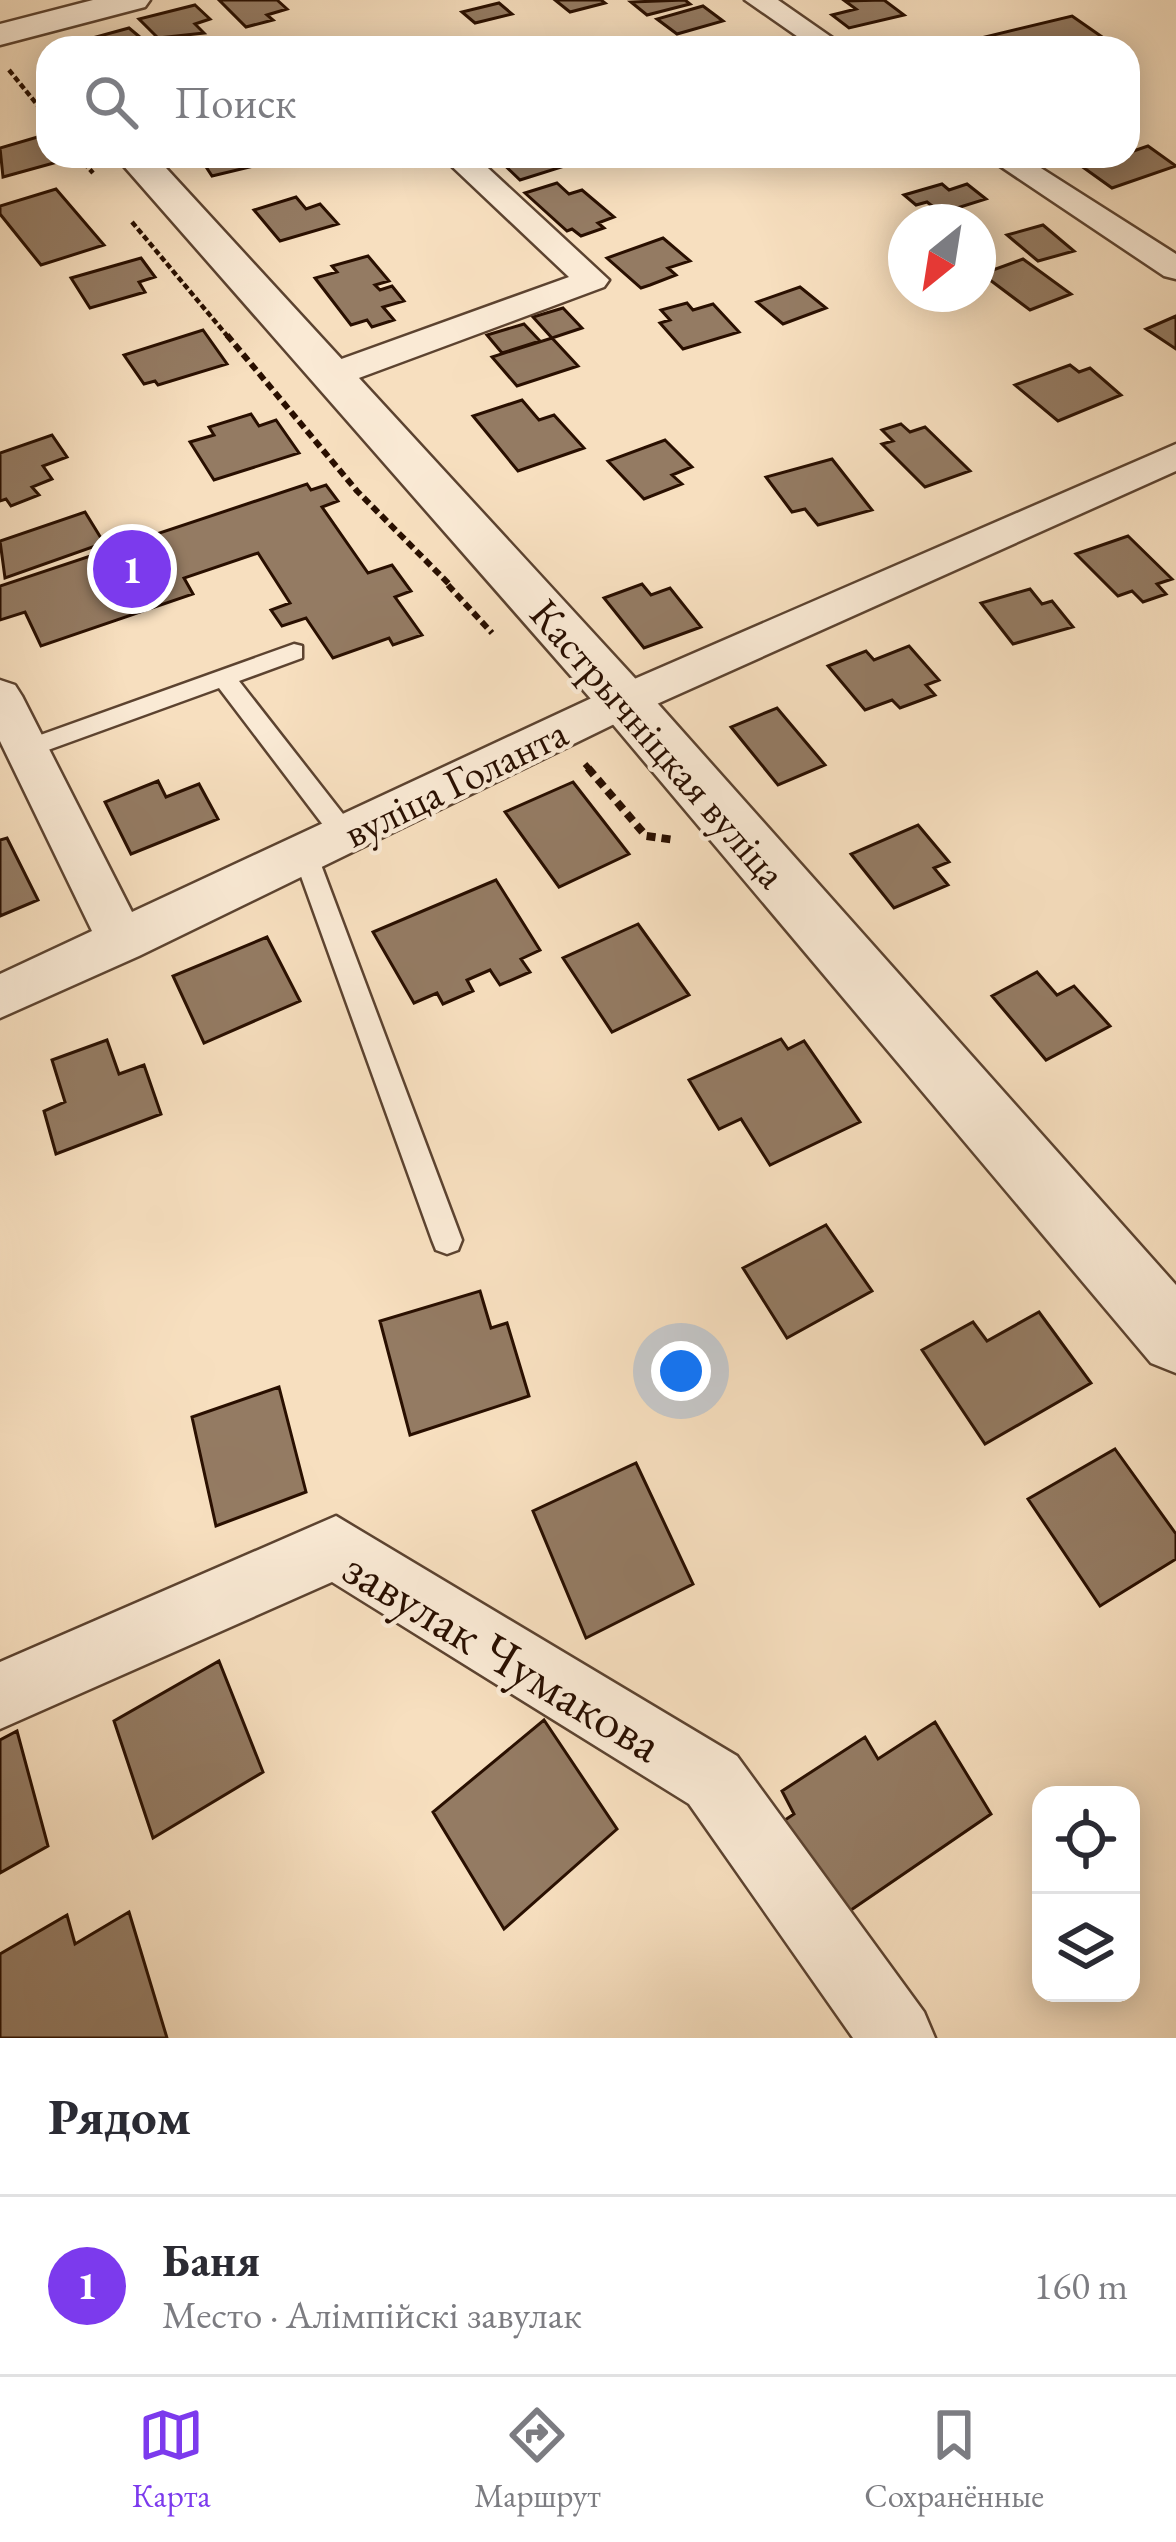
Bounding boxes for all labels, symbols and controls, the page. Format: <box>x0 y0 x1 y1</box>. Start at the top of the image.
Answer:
search box <box>36 36 1140 168</box>
icon: search <box>78 69 144 135</box>
text: Поиск <box>174 73 296 131</box>
north arrow <box>888 204 996 312</box>
pin: 1 <box>93 524 171 614</box>
street label: Кастрычніцкая вуліца <box>518 587 799 900</box>
street label: вуліца Голанта <box>334 705 576 860</box>
your location <box>651 1341 711 1401</box>
street label: завулак Чумакова <box>331 1534 675 1777</box>
map controls <box>1032 1786 1140 2002</box>
button: locate <box>1032 1786 1140 1894</box>
button: layers <box>1032 1894 1140 2002</box>
text: Рядом <box>48 2083 191 2149</box>
text: Баня <box>162 2231 260 2289</box>
text: 1 <box>77 2260 97 2311</box>
text: 160 m <box>1034 2260 1128 2311</box>
text: Место · Алімпійскі завулак <box>162 2289 582 2340</box>
tab: Карта <box>132 2402 211 2517</box>
tab: Маршрут <box>474 2402 601 2517</box>
tab: Сохранённые <box>864 2402 1044 2517</box>

